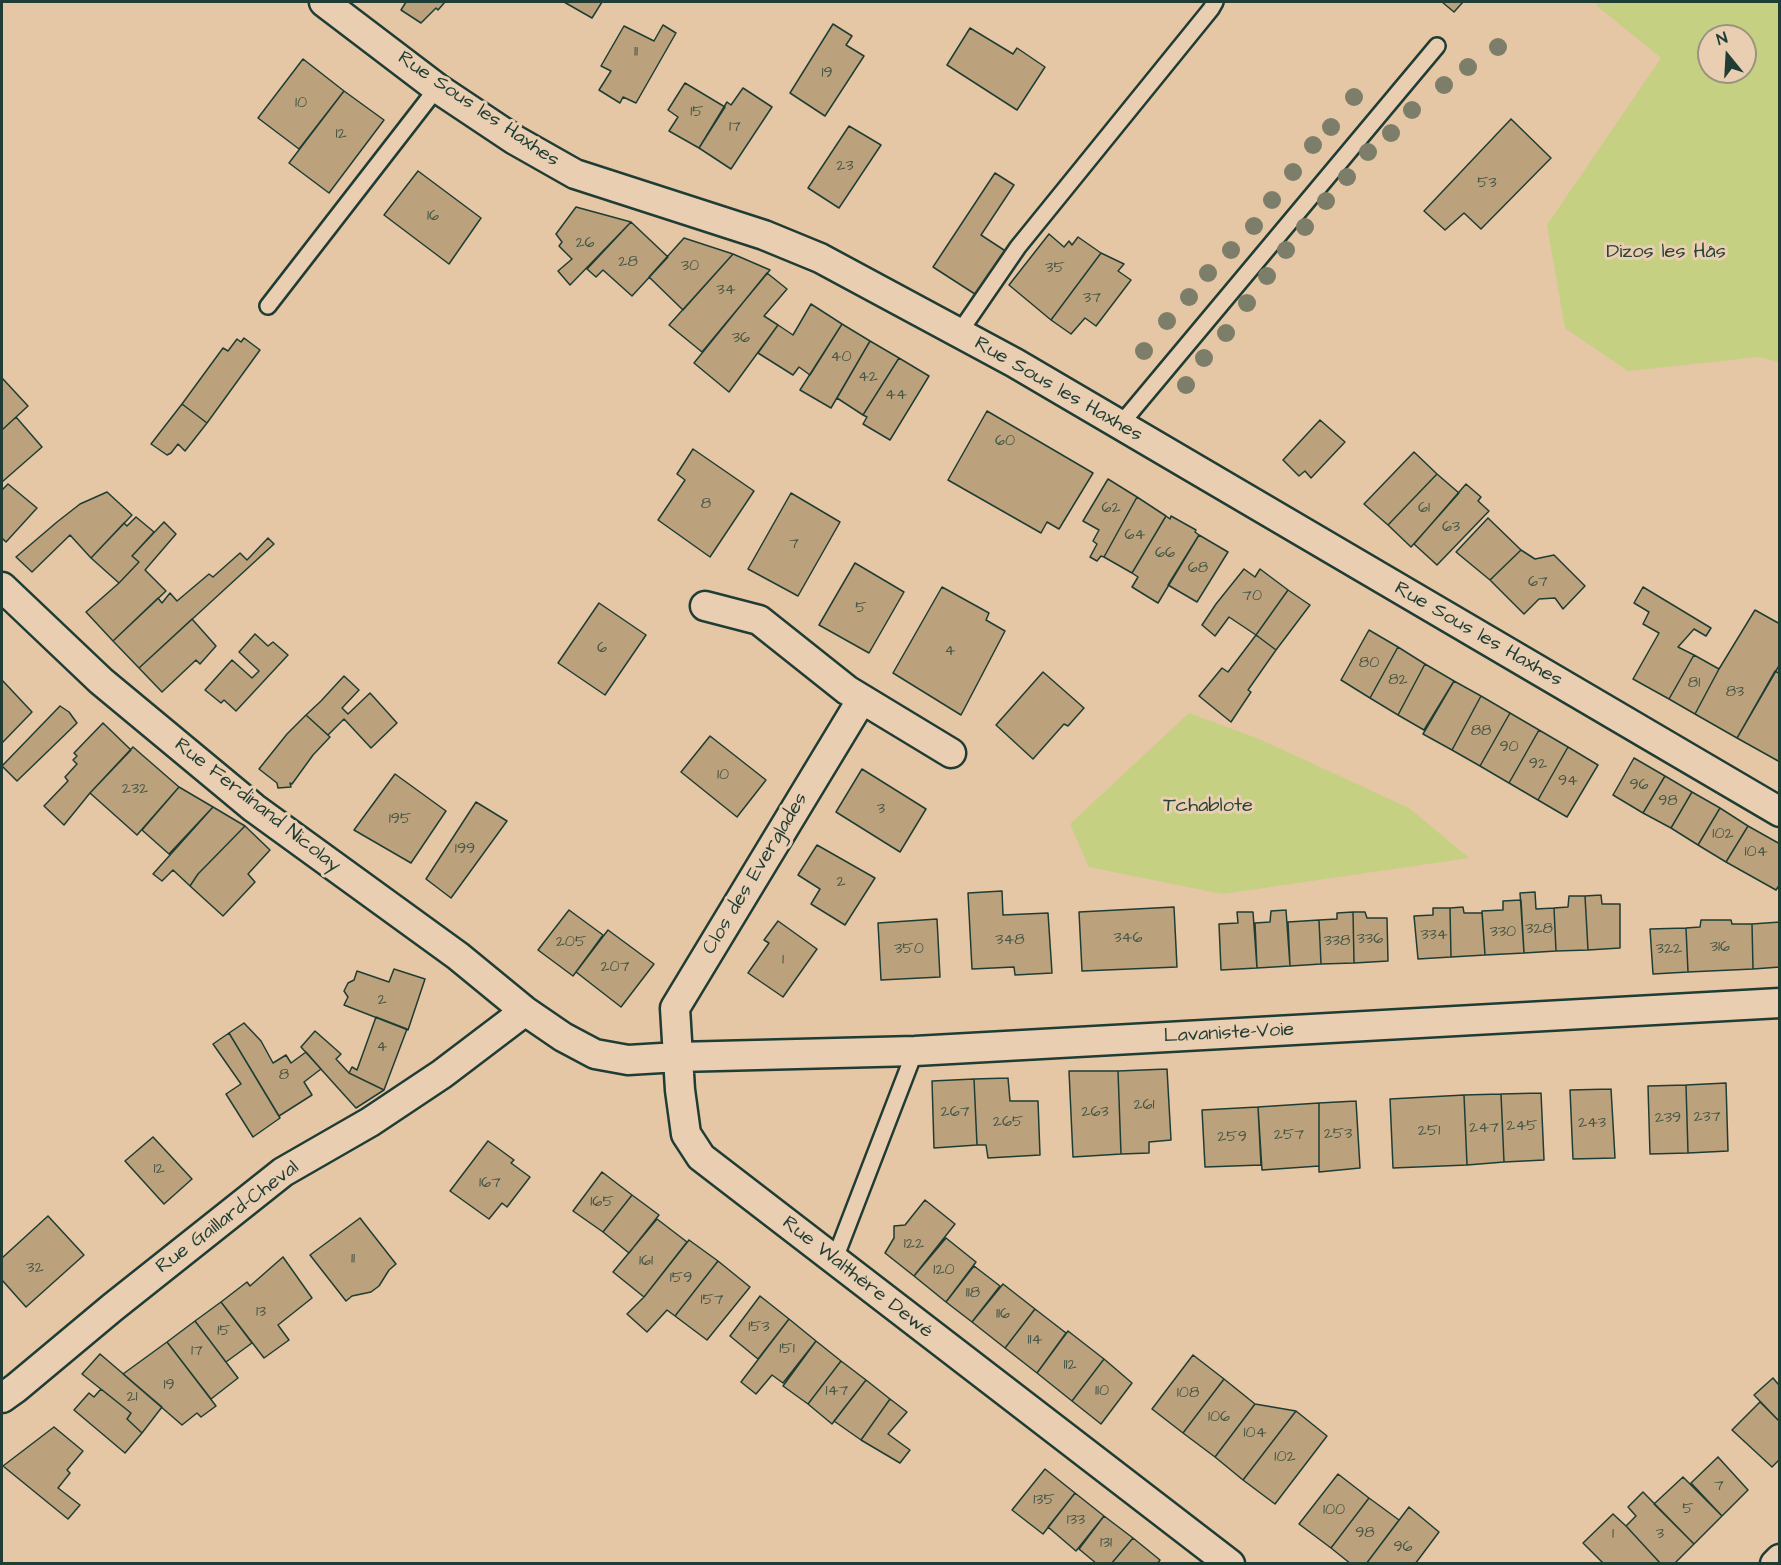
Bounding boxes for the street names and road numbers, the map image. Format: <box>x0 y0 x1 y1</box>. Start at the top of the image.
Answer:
street label: Rue Sous les Haxhes <box>393 47 563 173</box>
street label: Rue Sous les Haxhes <box>970 332 1146 448</box>
street label: Rue Sous les Haxhes <box>1390 577 1566 693</box>
street label: Rue Ferdinand Nicolay <box>169 734 345 878</box>
street label: Clos des Everglades <box>698 789 814 959</box>
street label: Lavaniste-Voie <box>1163 1019 1295 1049</box>
street label: Rue Gaillard-Cheval <box>152 1156 304 1280</box>
street label: Rue Walthère Dewé <box>777 1212 937 1344</box>

